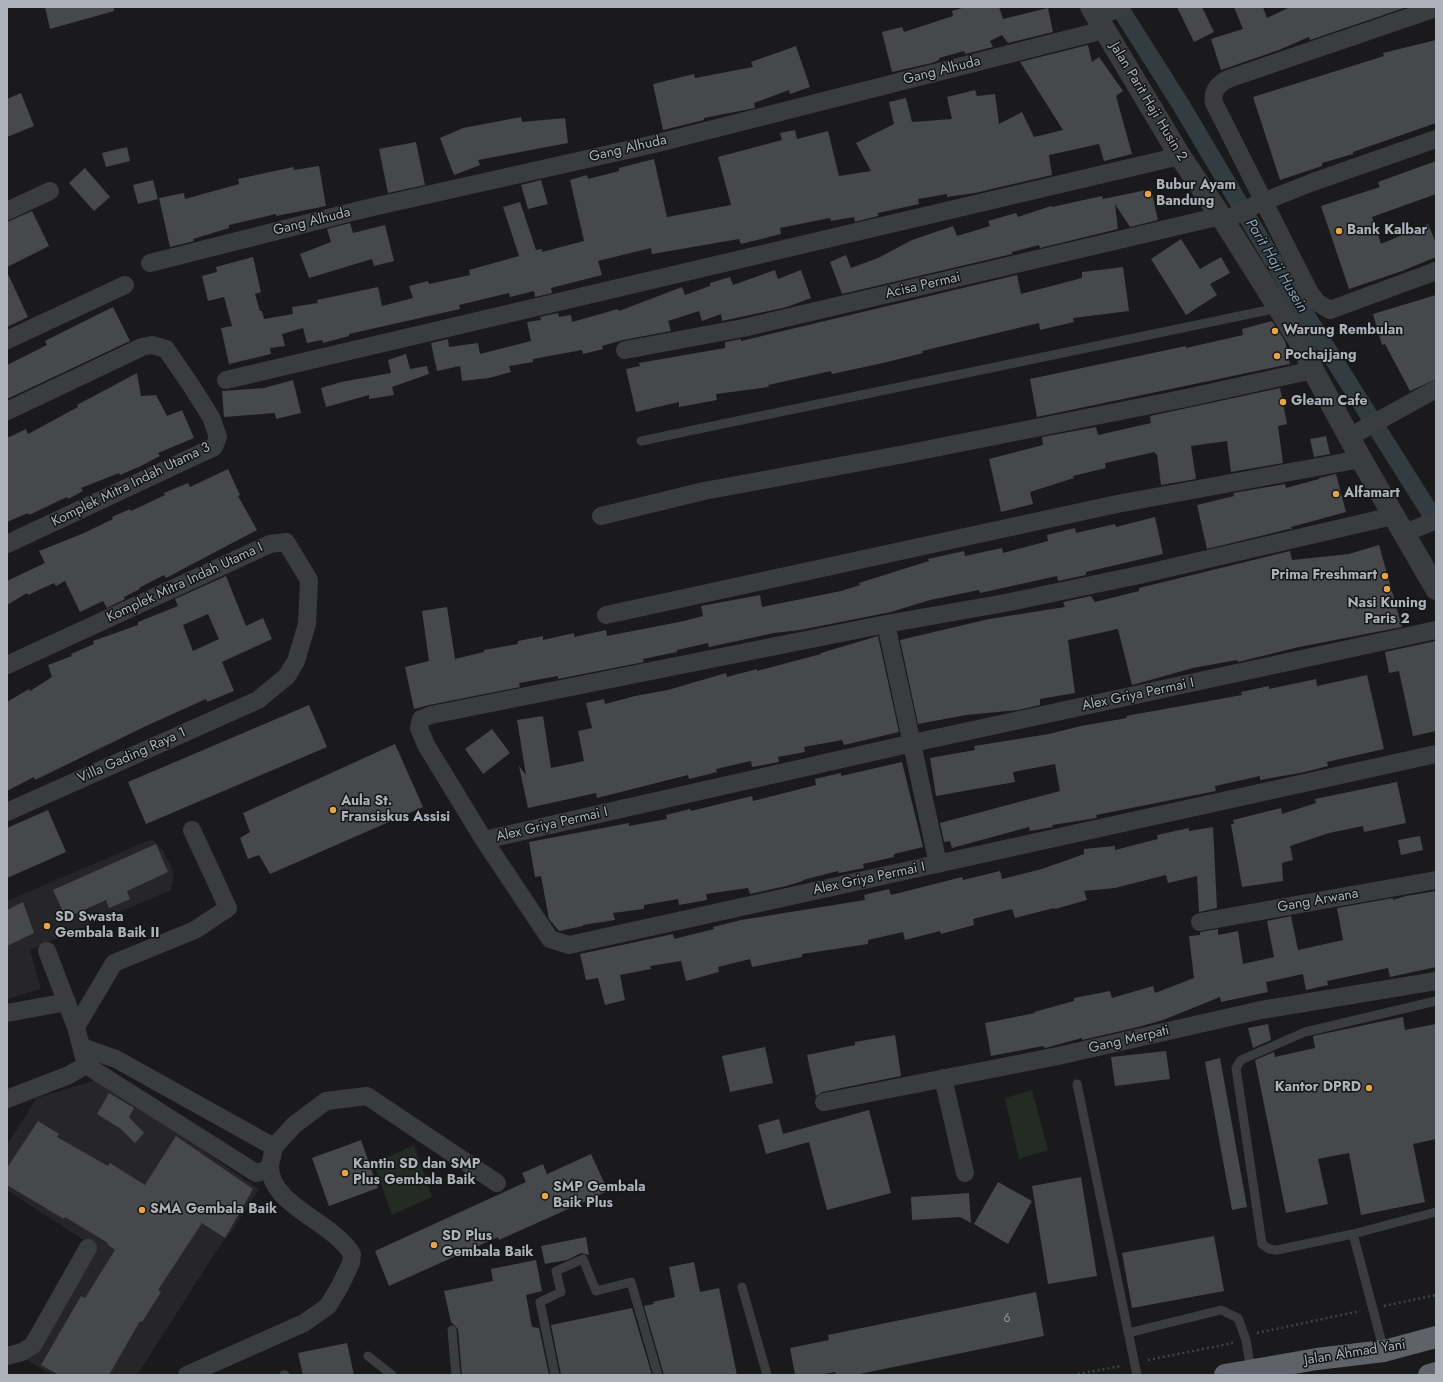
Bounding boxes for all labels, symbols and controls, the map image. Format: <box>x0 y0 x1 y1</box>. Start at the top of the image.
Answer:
street label: Jalan Parit Haji Husin 2 <box>1106 39 1190 165</box>
street label: Gang Alhuda <box>902 53 982 89</box>
street label: Gang Alhuda <box>588 132 668 166</box>
place label: Bubur Ayam Bandung <box>1156 178 1236 210</box>
marker: Bubur Ayam Bandung <box>1143 189 1153 199</box>
street label: Gang Alhuda <box>272 204 352 240</box>
water label: Parit Haji Husein <box>1241 216 1311 316</box>
place label: Bank Kalbar <box>1347 223 1427 239</box>
marker: Bank Kalbar <box>1334 226 1344 236</box>
street label: Acisa Permai <box>884 269 962 303</box>
place label: Warung Rembulan <box>1283 323 1403 339</box>
marker: Warung Rembulan <box>1270 326 1280 336</box>
place label: Pochajjang <box>1285 348 1357 364</box>
marker: Pochajjang <box>1272 351 1282 361</box>
place label: Gleam Cafe <box>1291 394 1368 410</box>
marker: Gleam Cafe <box>1278 397 1288 407</box>
street label: Komplek Mitra Indah Utama 3 <box>49 439 213 531</box>
place label: Alfamart <box>1344 486 1400 502</box>
marker: Alfamart <box>1331 489 1341 499</box>
street label: Komplek Mitra Indah Utama I <box>104 539 266 627</box>
place label: Prima Freshmart <box>1271 568 1377 584</box>
marker: Prima Freshmart <box>1380 571 1390 581</box>
marker: Nasi Kuning Paris 2 <box>1382 584 1392 594</box>
place label: Nasi Kuning Paris 2 <box>1347 596 1427 628</box>
street label: Alex Griya Permai I <box>1080 675 1196 715</box>
street label: Villa Gading Raya 1 <box>75 725 189 787</box>
place label: Aula St. Fransiskus Assisi <box>341 794 450 826</box>
street label: Alex Griya Permai I <box>495 804 609 846</box>
marker: Aula St. Fransiskus Assisi <box>328 805 338 815</box>
street label: Alex Griya Permai I <box>811 859 927 899</box>
street label: Gang Arwana <box>1276 886 1360 916</box>
place label: SD Swasta Gembala Baik II <box>55 910 160 942</box>
marker: SD Swasta Gembala Baik II <box>42 921 52 931</box>
street label: Gang Merpati <box>1087 1023 1171 1057</box>
place label: Kantor DPRD <box>1275 1080 1361 1096</box>
marker: Kantor DPRD <box>1364 1083 1374 1093</box>
place label: Kantin SD dan SMP Plus Gembala Baik <box>353 1157 481 1190</box>
marker: Kantin SD dan SMP Plus Gembala Baik <box>340 1168 350 1178</box>
place label: SMP Gembala Baik Plus <box>553 1180 646 1212</box>
marker: SMP Gembala Baik Plus <box>540 1191 550 1201</box>
place label: SMA Gembala Baik <box>150 1202 277 1218</box>
marker: SMA Gembala Baik <box>137 1205 147 1215</box>
place label: SD Plus Gembala Baik <box>442 1229 533 1262</box>
marker: SD Plus Gembala Baik <box>429 1240 439 1250</box>
house number: 6 <box>1004 1312 1010 1326</box>
street label: Jalan Ahmad Yani <box>1303 1337 1407 1369</box>

